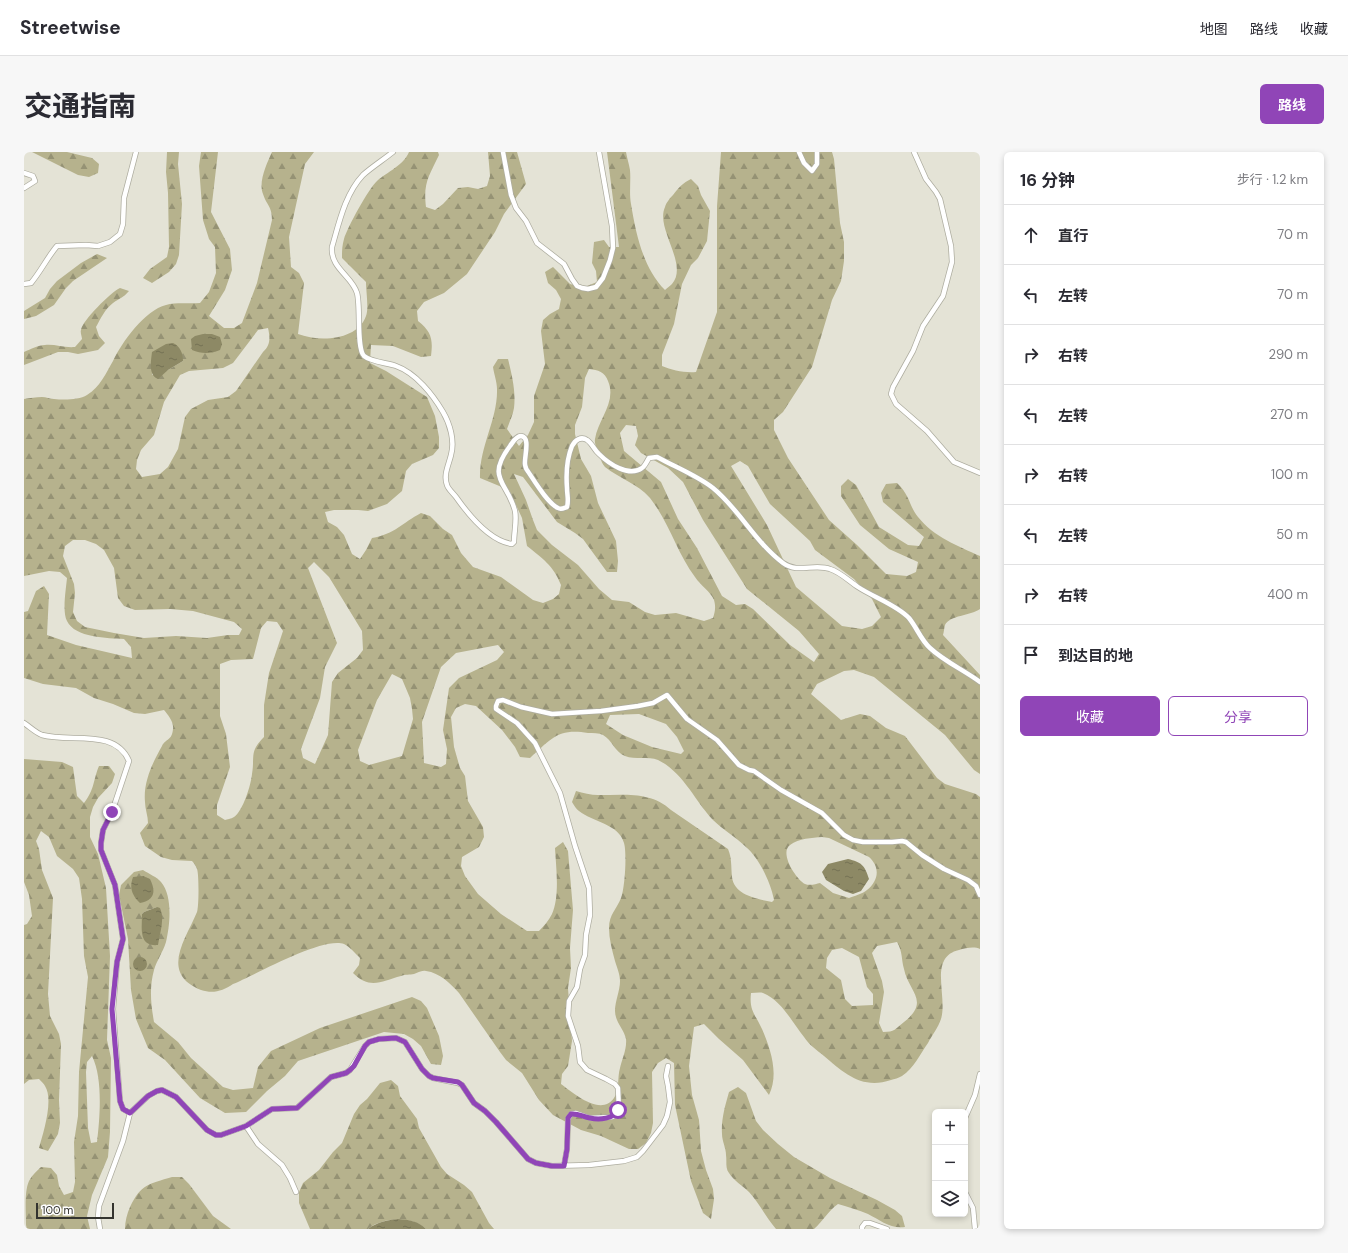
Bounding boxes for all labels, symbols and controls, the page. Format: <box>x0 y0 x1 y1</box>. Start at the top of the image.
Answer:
text: Streetwise <box>20 15 121 40</box>
text: 地图 <box>1200 20 1228 38</box>
text: 路线 <box>1250 20 1278 38</box>
text: 收藏 <box>1300 20 1328 38</box>
button: 路线 <box>1260 84 1324 124</box>
text: 交通指南 <box>24 88 136 125</box>
text: 16 分钟 <box>1020 169 1075 191</box>
text: 步行 · 1.2 km <box>1237 171 1308 188</box>
icon: ahead <box>1020 224 1042 246</box>
text: 直行 <box>1058 226 1088 246</box>
text: 70 m <box>1277 226 1308 243</box>
icon: left <box>1020 284 1042 306</box>
text: 左转 <box>1058 286 1088 306</box>
text: 70 m <box>1277 286 1308 303</box>
icon: right <box>1020 344 1042 366</box>
text: 右转 <box>1058 346 1088 366</box>
text: 290 m <box>1269 346 1308 363</box>
icon: left <box>1020 404 1042 426</box>
text: 左转 <box>1058 406 1088 426</box>
text: 270 m <box>1270 406 1308 423</box>
icon: right <box>1020 464 1042 486</box>
text: 右转 <box>1058 466 1088 486</box>
text: 100 m <box>1271 466 1308 483</box>
icon: left <box>1020 524 1042 546</box>
text: 左转 <box>1058 526 1088 546</box>
text: 50 m <box>1276 526 1308 543</box>
icon: right <box>1020 584 1042 606</box>
text: 右转 <box>1058 586 1088 606</box>
text: 400 m <box>1267 586 1308 603</box>
icon: arrive <box>1020 644 1042 666</box>
text: 到达目的地 <box>1058 646 1133 666</box>
button: 收藏 <box>1020 696 1160 736</box>
button: 分享 <box>1168 696 1308 736</box>
route end <box>103 803 121 821</box>
route start <box>609 1101 627 1119</box>
map controls <box>932 1109 968 1217</box>
button: + <box>932 1109 968 1145</box>
button: − <box>932 1145 968 1181</box>
button: layers <box>932 1181 968 1217</box>
scale bar <box>36 1201 114 1220</box>
text: 100 m <box>42 1203 73 1217</box>

